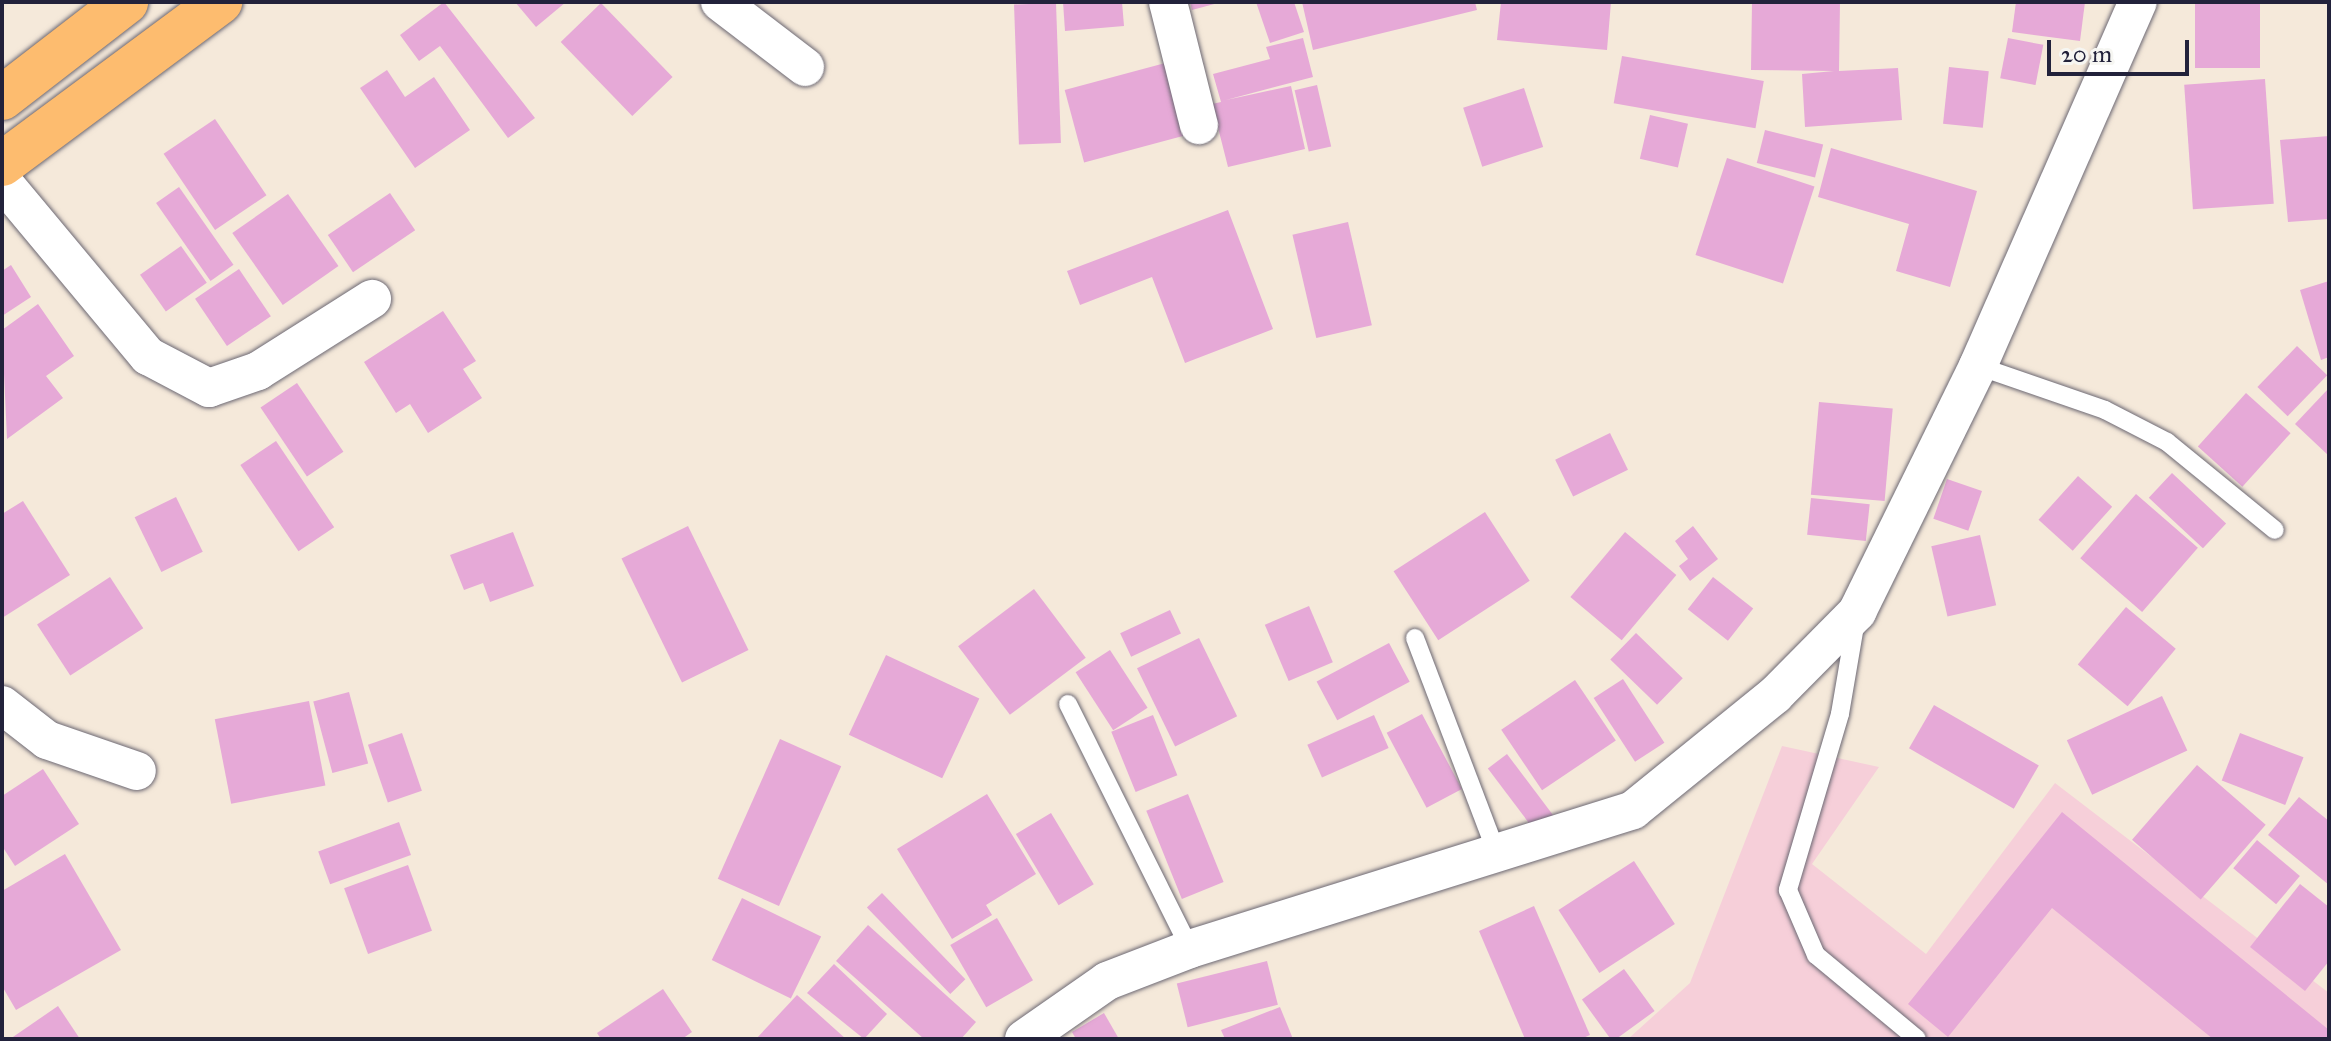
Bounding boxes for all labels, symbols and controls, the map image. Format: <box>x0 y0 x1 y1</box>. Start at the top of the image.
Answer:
scale bar <box>2051 24 2193 74</box>
text: 20 m <box>2061 39 2112 69</box>

